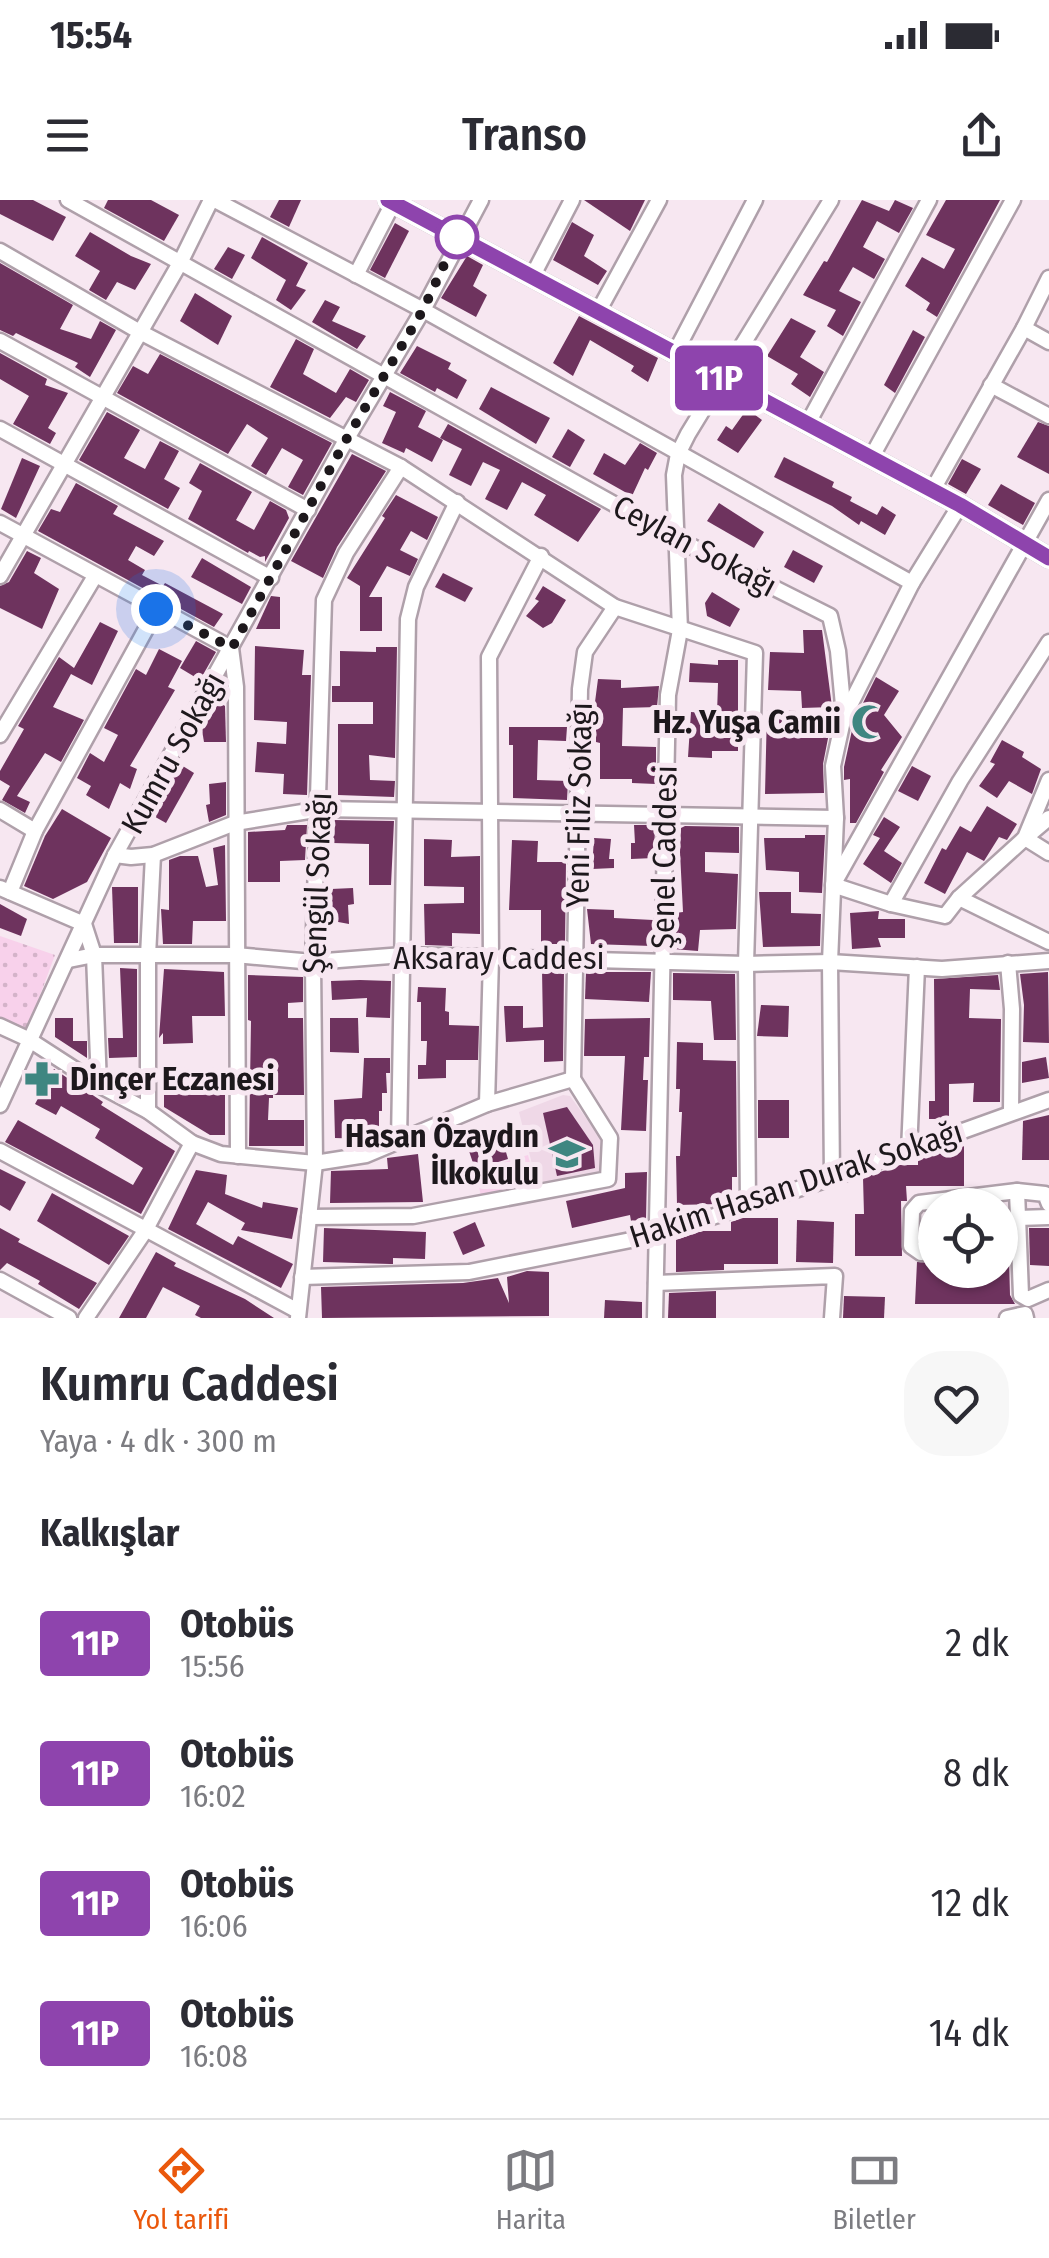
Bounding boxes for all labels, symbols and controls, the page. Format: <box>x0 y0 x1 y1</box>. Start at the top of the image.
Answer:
text: 15:54 <box>50 12 132 58</box>
icon: menu <box>40 108 95 163</box>
text: Transo <box>462 108 587 162</box>
icon: share <box>954 108 1009 163</box>
unlabelled marker <box>436 216 478 258</box>
line badge: 11P <box>662 346 776 410</box>
text: 11P <box>695 357 743 399</box>
street label: Ceylan Sokağı <box>607 487 783 605</box>
your location <box>131 584 181 634</box>
street label: Kumru Sokağı <box>113 666 233 840</box>
street label: Yeni Filiz Sokağı <box>558 702 600 908</box>
place label: Hz. Yuşa Camii <box>652 703 841 742</box>
mosque icon: Hz. Yuşa Camii <box>850 703 888 741</box>
street label: Şenel Caddesi <box>643 765 685 949</box>
street label: Şengül Sokağı <box>295 792 339 974</box>
street label: Aksaray Caddesi <box>393 939 605 977</box>
pharmacy icon: Dinçer Eczanesi <box>23 1060 61 1098</box>
place label: Dinçer Eczanesi <box>70 1060 275 1099</box>
street label: Hakim Hasan Durak Sokağı <box>625 1112 967 1256</box>
place label: Hasan Özaydın İlkokulu <box>345 1116 539 1192</box>
school or university icon: Hasan Özaydın İlkokulu <box>548 1135 586 1173</box>
map controls <box>918 1188 1018 1288</box>
button: locate <box>918 1188 1018 1288</box>
button: heart <box>904 1351 1009 1456</box>
text: Kumru Caddesi <box>40 1355 339 1413</box>
text: Yaya · 4 dk · 300 m <box>40 1422 277 1460</box>
text: Kalkışlar <box>40 1510 179 1556</box>
text: Otobüs <box>180 1601 294 1647</box>
text: 2 dk <box>945 1620 1009 1666</box>
text: 11P <box>71 1622 119 1664</box>
text: 15:56 <box>180 1647 245 1685</box>
text: Otobüs <box>180 1731 294 1777</box>
text: 8 dk <box>943 1750 1009 1796</box>
text: 11P <box>71 1752 119 1794</box>
text: 16:02 <box>180 1777 246 1815</box>
text: Otobüs <box>180 1861 294 1907</box>
text: 12 dk <box>930 1880 1009 1926</box>
text: 11P <box>71 1882 119 1924</box>
text: 16:06 <box>180 1907 248 1945</box>
text: Otobüs <box>180 1991 294 2037</box>
text: 14 dk <box>929 2010 1009 2056</box>
text: 11P <box>71 2012 119 2054</box>
text: 16:08 <box>180 2037 248 2075</box>
tab: Yol tarifi <box>133 2143 229 2236</box>
tab: Harita <box>496 2143 566 2236</box>
tab: Biletler <box>833 2143 916 2236</box>

